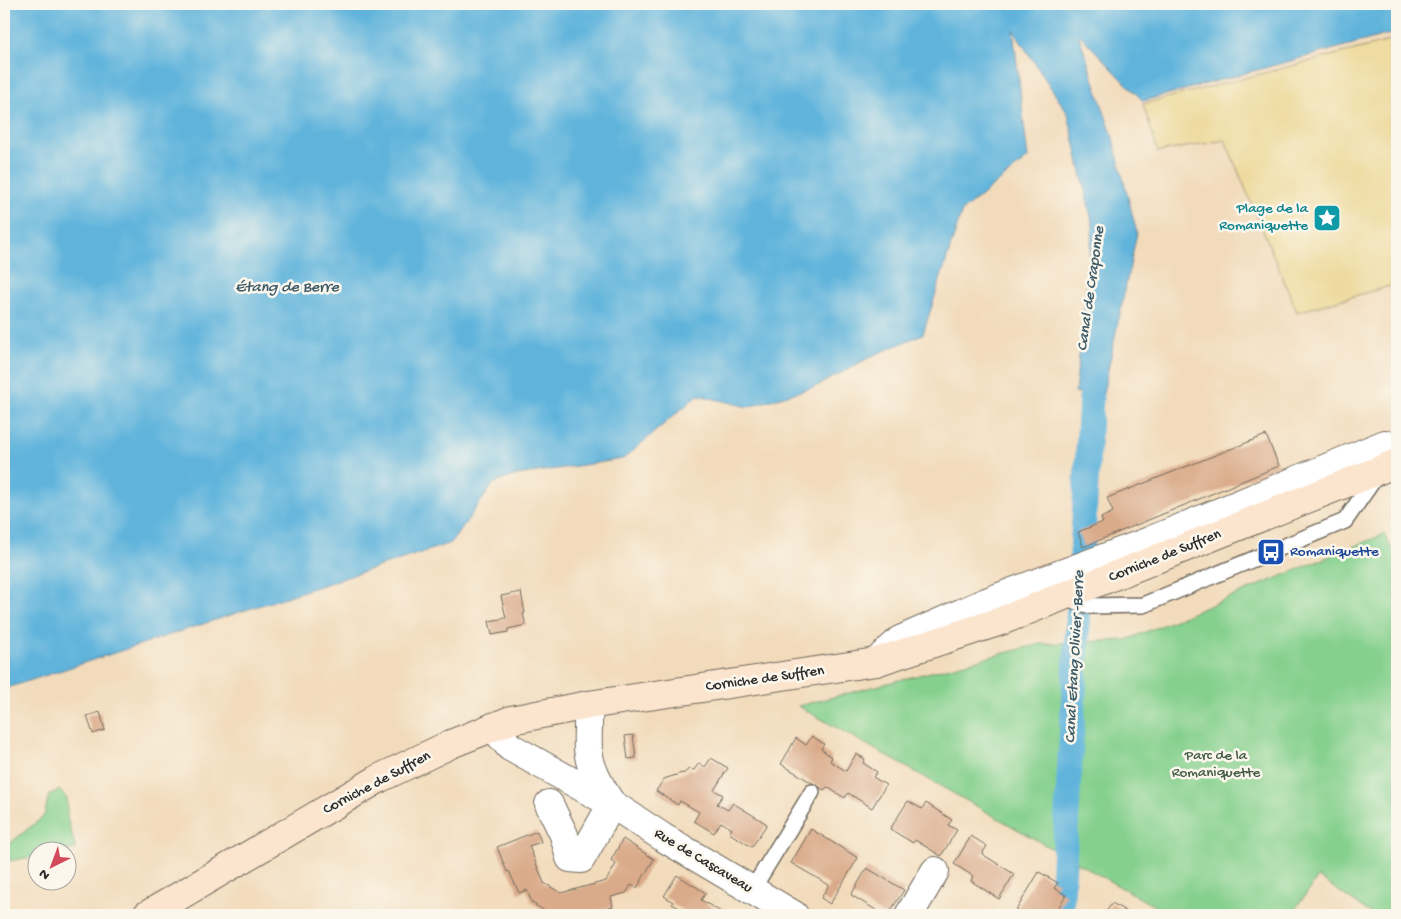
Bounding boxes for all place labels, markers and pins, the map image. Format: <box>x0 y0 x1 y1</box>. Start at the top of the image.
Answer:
place label: Plage de la Romaniquette <box>1219 200 1309 235</box>
place icon: Plage de la Romaniquette <box>1312 203 1342 233</box>
bus stop icon: Romaniquette <box>1256 537 1286 567</box>
place label: Romaniquette <box>1290 543 1379 561</box>

